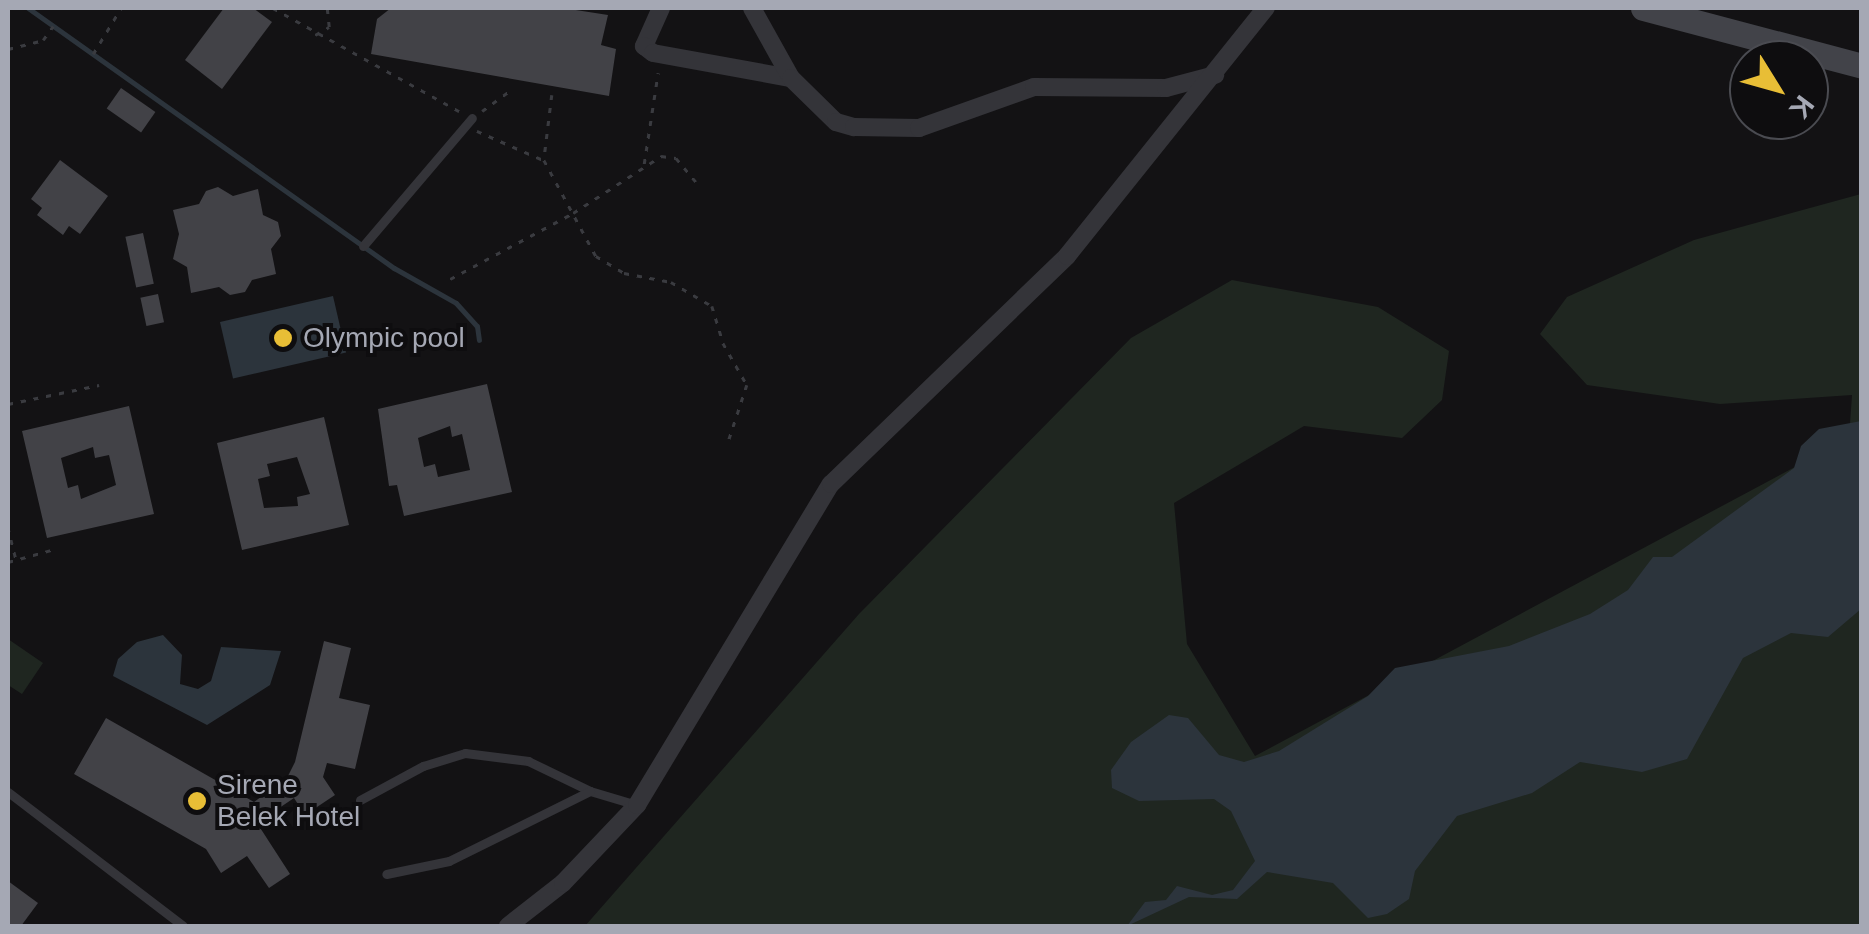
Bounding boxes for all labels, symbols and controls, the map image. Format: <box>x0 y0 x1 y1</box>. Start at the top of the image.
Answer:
north arrow <box>1729 40 1829 140</box>
text: K <box>1783 90 1820 125</box>
place label: Olympic pool <box>303 321 465 355</box>
marker: Olympic pool <box>272 327 294 349</box>
place label: Sirene Belek Hotel <box>217 768 360 834</box>
marker: Sirene Belek Hotel <box>186 790 208 812</box>

